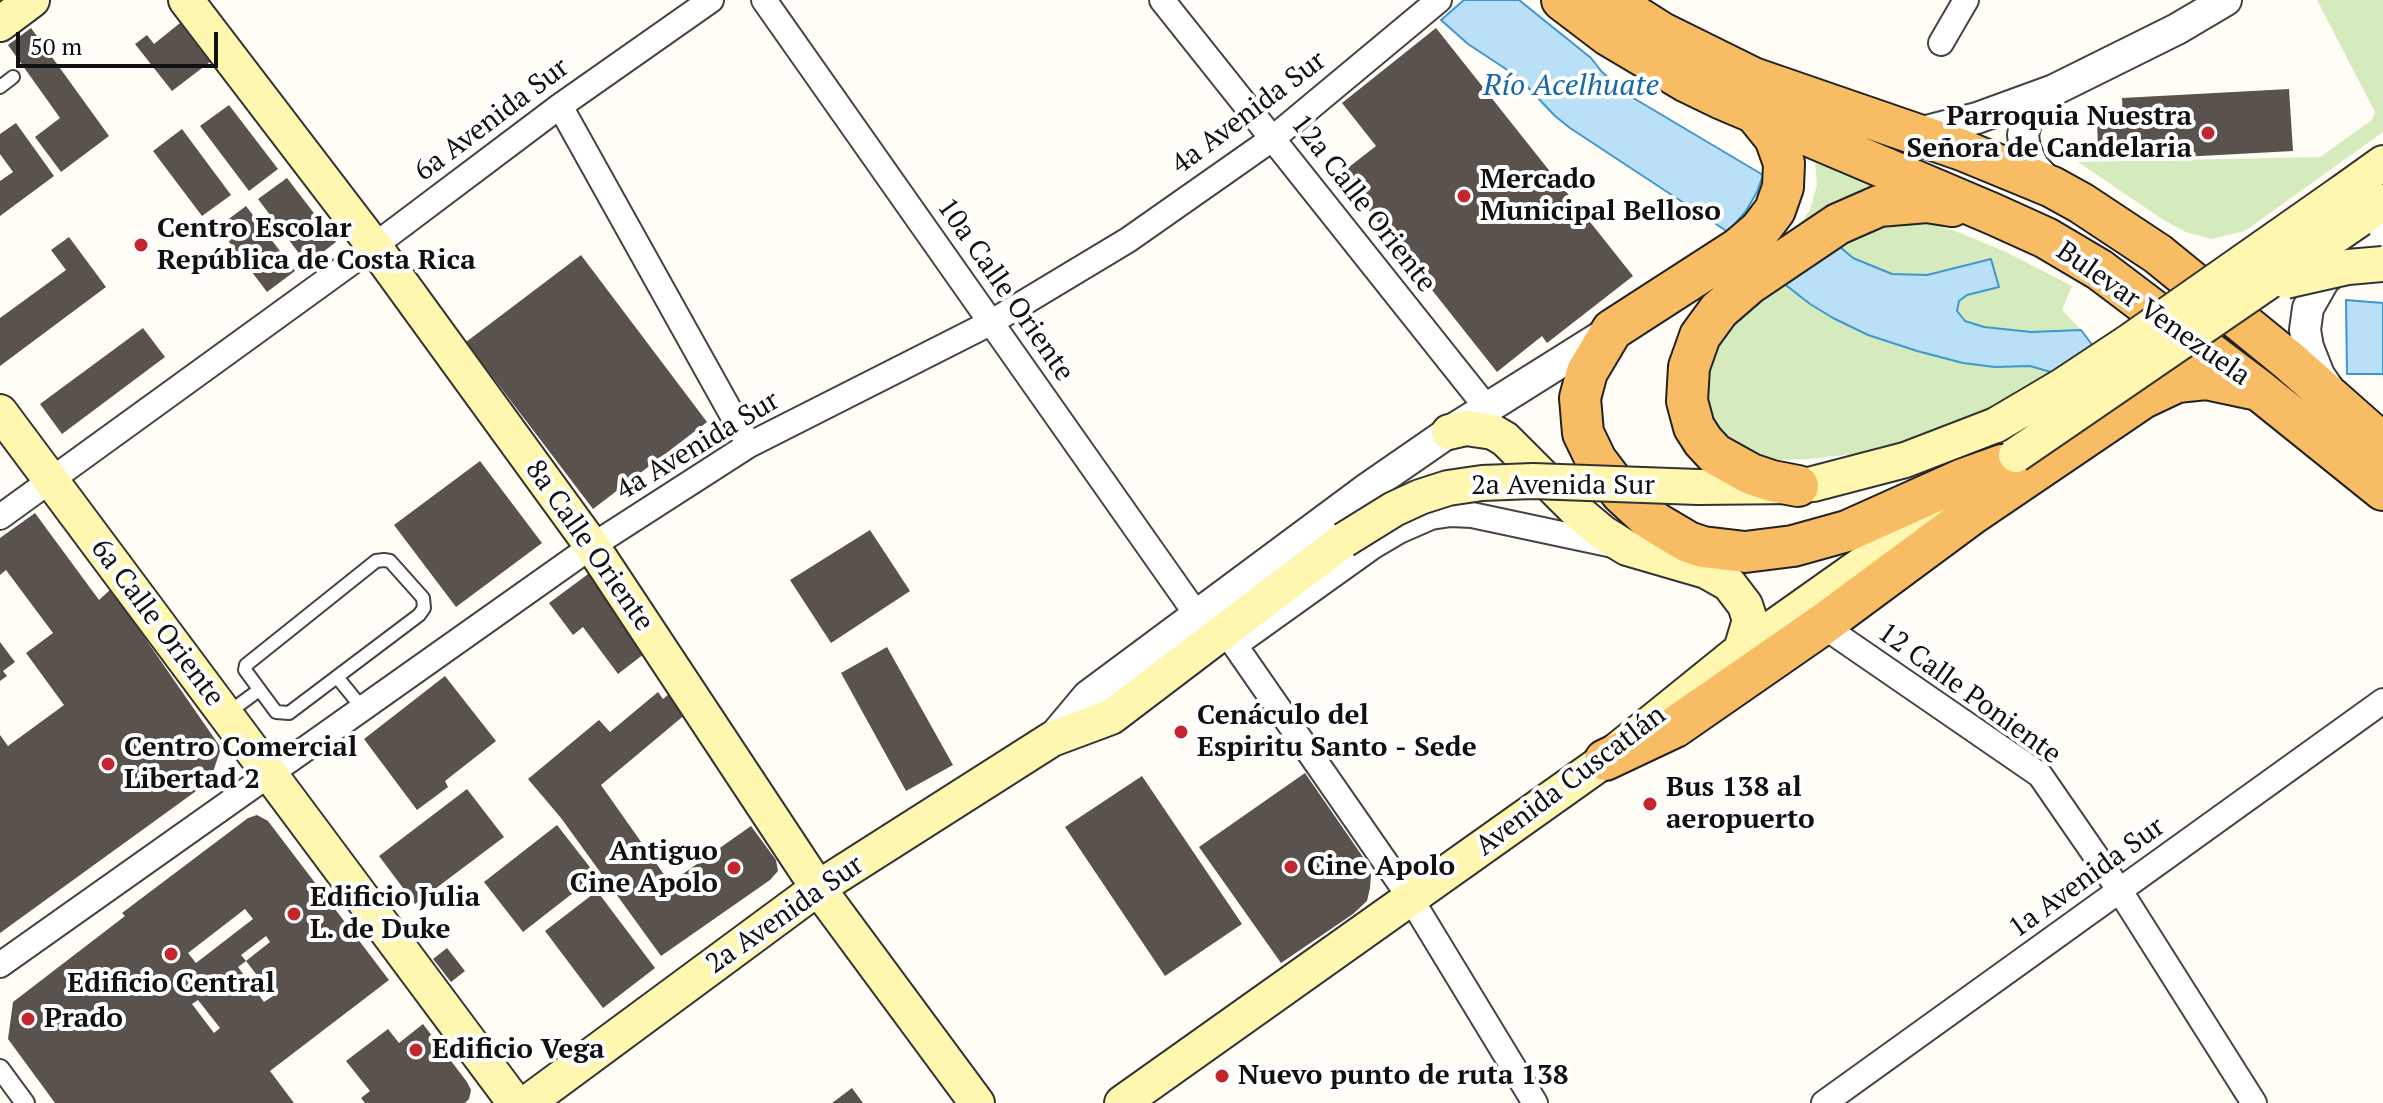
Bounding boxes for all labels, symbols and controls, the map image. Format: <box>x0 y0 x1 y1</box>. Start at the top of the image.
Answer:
scale bar <box>20 16 222 66</box>
text: 50 m <box>30 30 82 62</box>
street label: 4a Avenida Sur <box>1165 44 1333 182</box>
street label: 6a Avenida Sur <box>408 51 576 189</box>
water label: Río Acelhuate <box>1483 68 1659 104</box>
place label: Parroquia Nuestra Señora de Candelaria <box>1907 100 2192 166</box>
street label: 12a Calle Oriente <box>1283 109 1443 299</box>
marker: Parroquia Nuestra Señora de Candelaria <box>2199 124 2217 142</box>
place label: Mercado Municipal Belloso <box>1480 163 1721 229</box>
marker: Mercado Municipal Belloso <box>1455 187 1473 205</box>
street label: 10a Calle Oriente <box>929 192 1081 388</box>
place label: Centro Escolar República de Costa Rica <box>157 212 476 278</box>
street label: Bulevar Venezuela <box>2050 235 2256 393</box>
marker: Centro Escolar República de Costa Rica <box>132 236 150 254</box>
street label: 4a Avenida Sur <box>610 384 786 508</box>
street label: 8a Calle Oriente <box>518 454 660 638</box>
street label: 2a Avenida Sur <box>1471 469 1655 503</box>
street label: 6a Calle Oriente <box>83 533 231 713</box>
street label: 12 Calle Poniente <box>1871 616 2067 772</box>
place label: Cenáculo del Espiritu Santo - Sede <box>1197 699 1477 765</box>
street label: Avenida Cuscatlán <box>1469 699 1673 863</box>
marker: Cenáculo del Espiritu Santo - Sede <box>1172 723 1190 741</box>
place label: Centro Comercial Libertad 2 <box>124 731 357 797</box>
marker: Centro Comercial Libertad 2 <box>99 755 117 773</box>
place label: Bus 138 al aeropuerto <box>1666 771 1815 837</box>
marker: Bus 138 al aeropuerto <box>1641 795 1659 813</box>
street label: 1a Avenida Sur <box>2003 810 2171 946</box>
place label: Antiguo Cine Apolo <box>570 835 718 901</box>
street label: 2a Avenida Sur <box>700 848 870 982</box>
place label: Cine Apolo <box>1307 850 1455 884</box>
marker: Cine Apolo <box>1282 858 1300 876</box>
marker: Antiguo Cine Apolo <box>725 859 743 877</box>
place label: Edificio Julia L. de Duke <box>310 881 480 947</box>
marker: Edificio Julia L. de Duke <box>285 905 303 923</box>
marker: Edificio Central <box>162 945 180 963</box>
place label: Edificio Central <box>67 967 275 1001</box>
place label: Prado <box>44 1002 123 1036</box>
marker: Prado <box>19 1010 37 1028</box>
place label: Edificio Vega <box>432 1033 605 1067</box>
marker: Edificio Vega <box>407 1041 425 1059</box>
place label: Nuevo punto de ruta 138 <box>1238 1059 1569 1093</box>
marker: Nuevo punto de ruta 138 <box>1213 1067 1231 1085</box>

